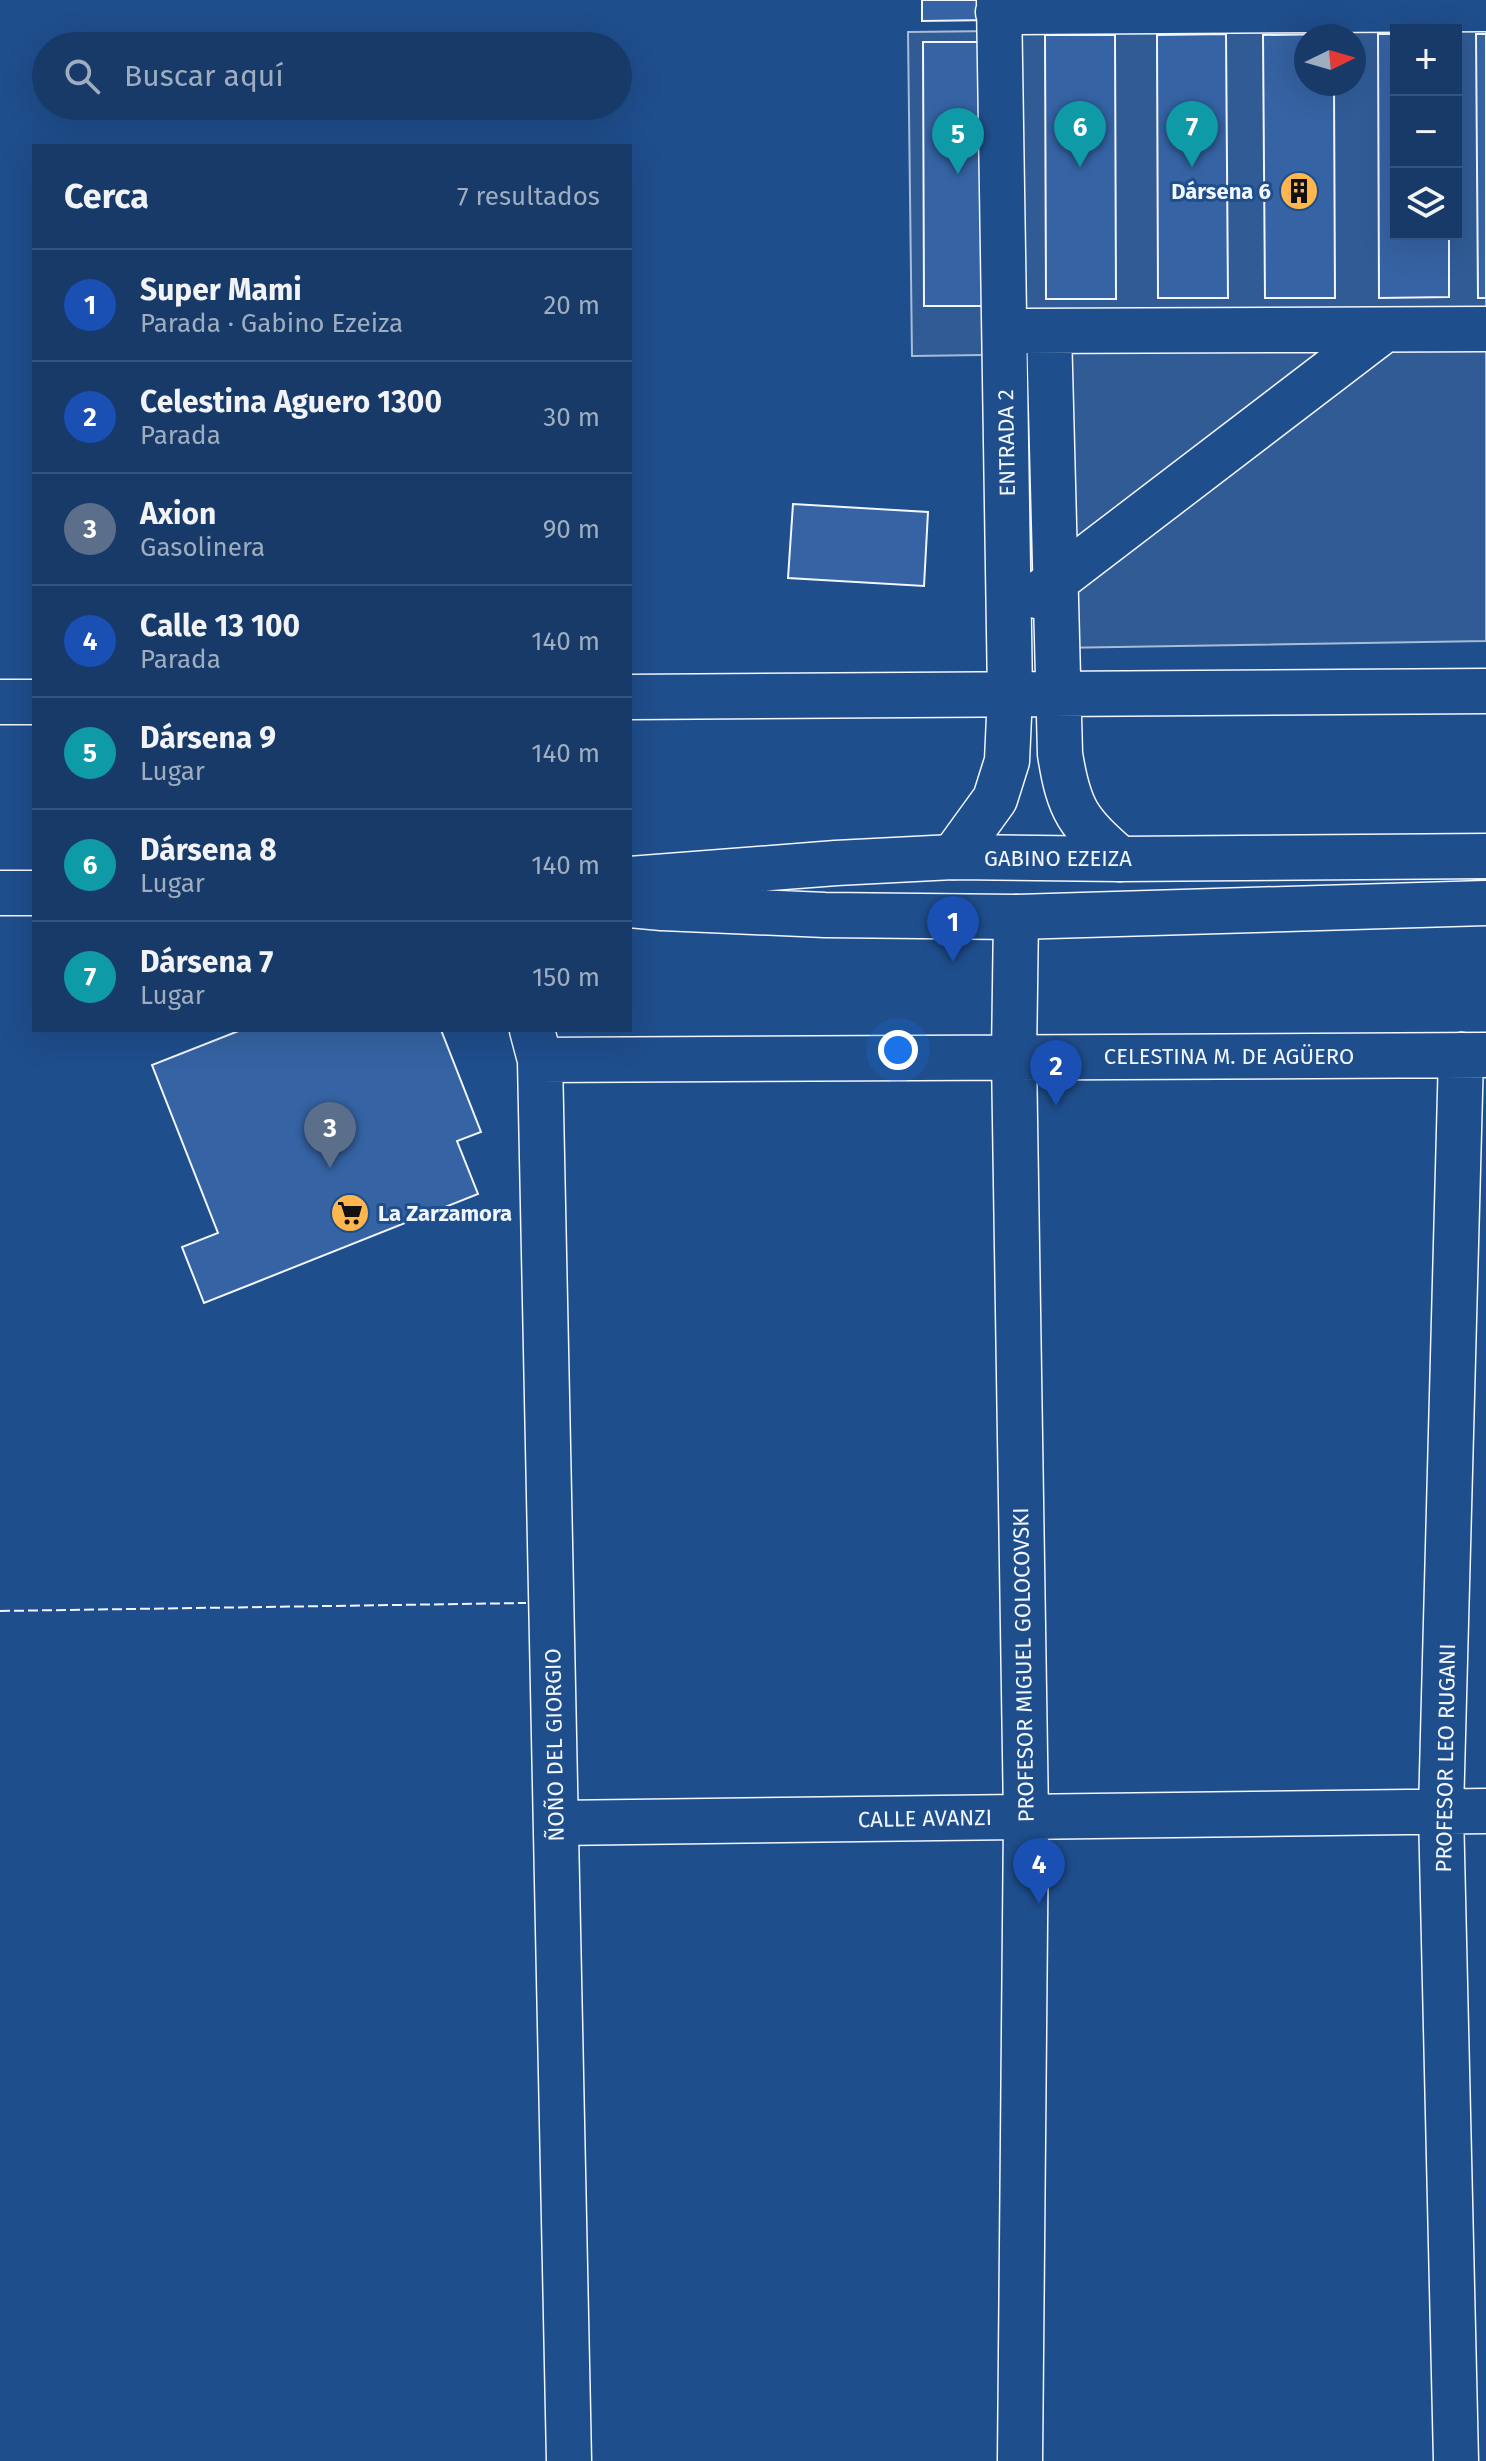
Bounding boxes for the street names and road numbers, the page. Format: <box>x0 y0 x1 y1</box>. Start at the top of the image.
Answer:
street label: ENTRADA 2 <box>992 389 1021 497</box>
street label: GABINO EZEIZA <box>984 845 1132 872</box>
street label: CELESTINA M. DE AGÜERO <box>1104 1043 1354 1070</box>
street label: PROFESOR MIGUEL GOLOCOVSKI <box>1007 1507 1040 1823</box>
street label: PROFESOR LEO RUGANI <box>1430 1643 1461 1873</box>
street label: ÑOÑO DEL GIORGIO <box>539 1648 570 1842</box>
street label: CALLE AVANZI <box>858 1804 992 1833</box>

